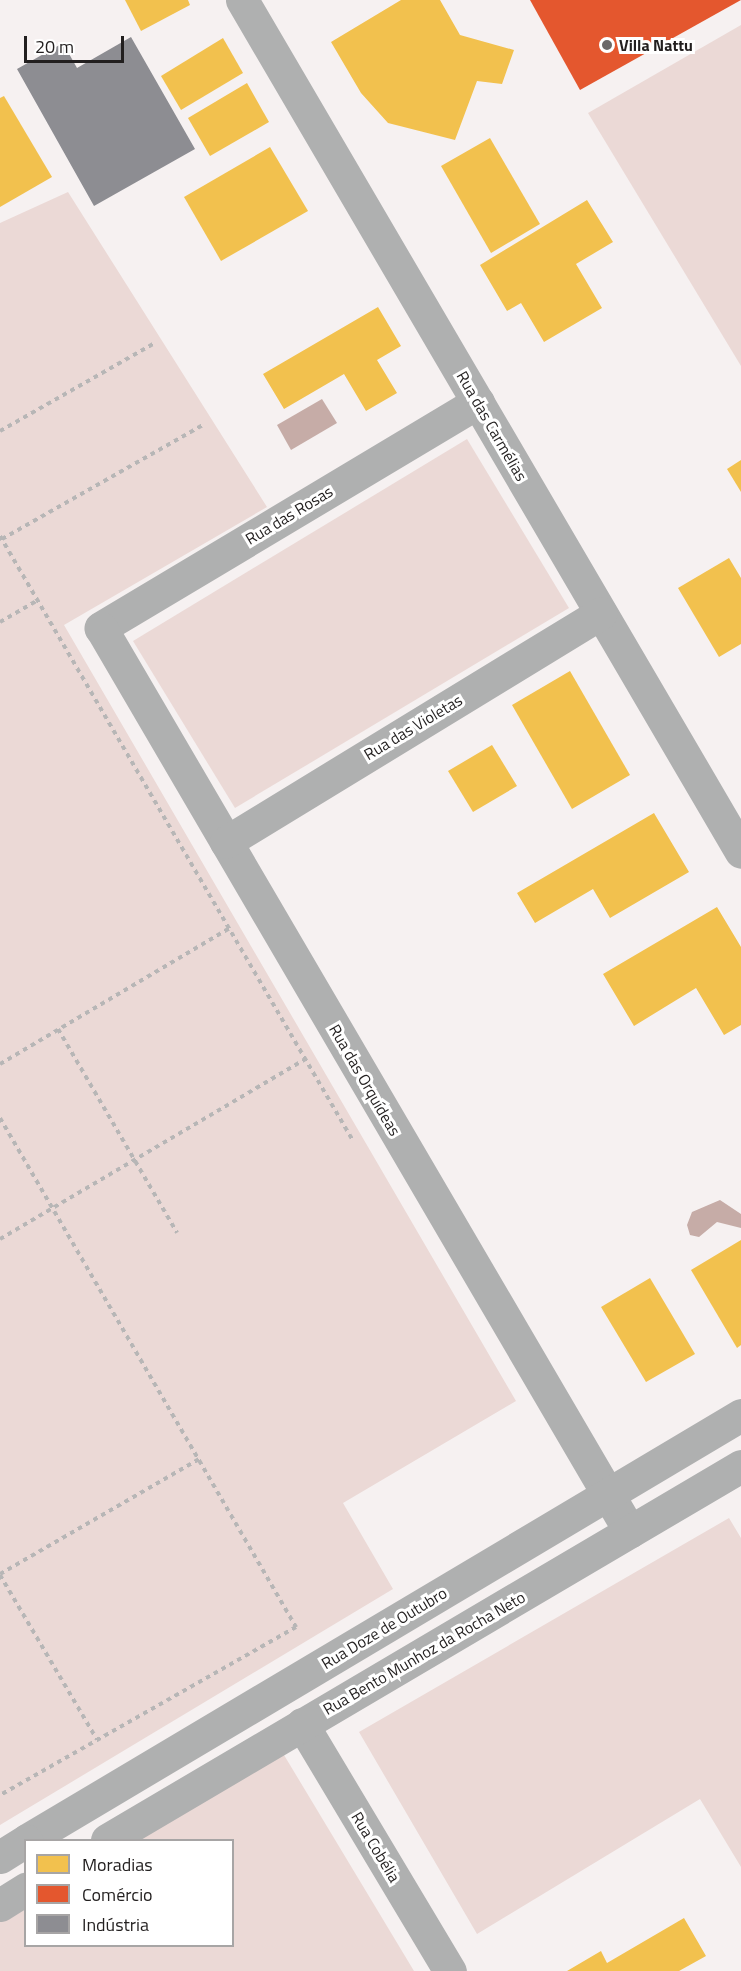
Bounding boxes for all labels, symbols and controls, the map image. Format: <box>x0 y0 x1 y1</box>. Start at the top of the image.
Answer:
scale bar <box>27 24 128 62</box>
text: 20 m <box>35 33 74 60</box>
place label: Villa Nattu <box>619 35 693 55</box>
marker: Villa Nattu <box>600 38 614 52</box>
street label: Rua das Carmélias <box>453 368 531 484</box>
street label: Rua das Rosas <box>242 481 336 549</box>
street label: Rua das Violetas <box>360 690 466 764</box>
street label: Rua das Orquídeas <box>325 1021 405 1139</box>
street label: Rua Doze de Outubro <box>318 1583 450 1673</box>
street label: Rua Bento Munhoz da Rocha Neto <box>319 1587 529 1719</box>
street label: Rua Cobélia <box>348 1808 404 1886</box>
legend <box>24 1839 234 1947</box>
text: Moradias <box>82 1851 153 1878</box>
text: Comércio <box>82 1881 153 1908</box>
text: Indústria <box>82 1911 149 1938</box>

